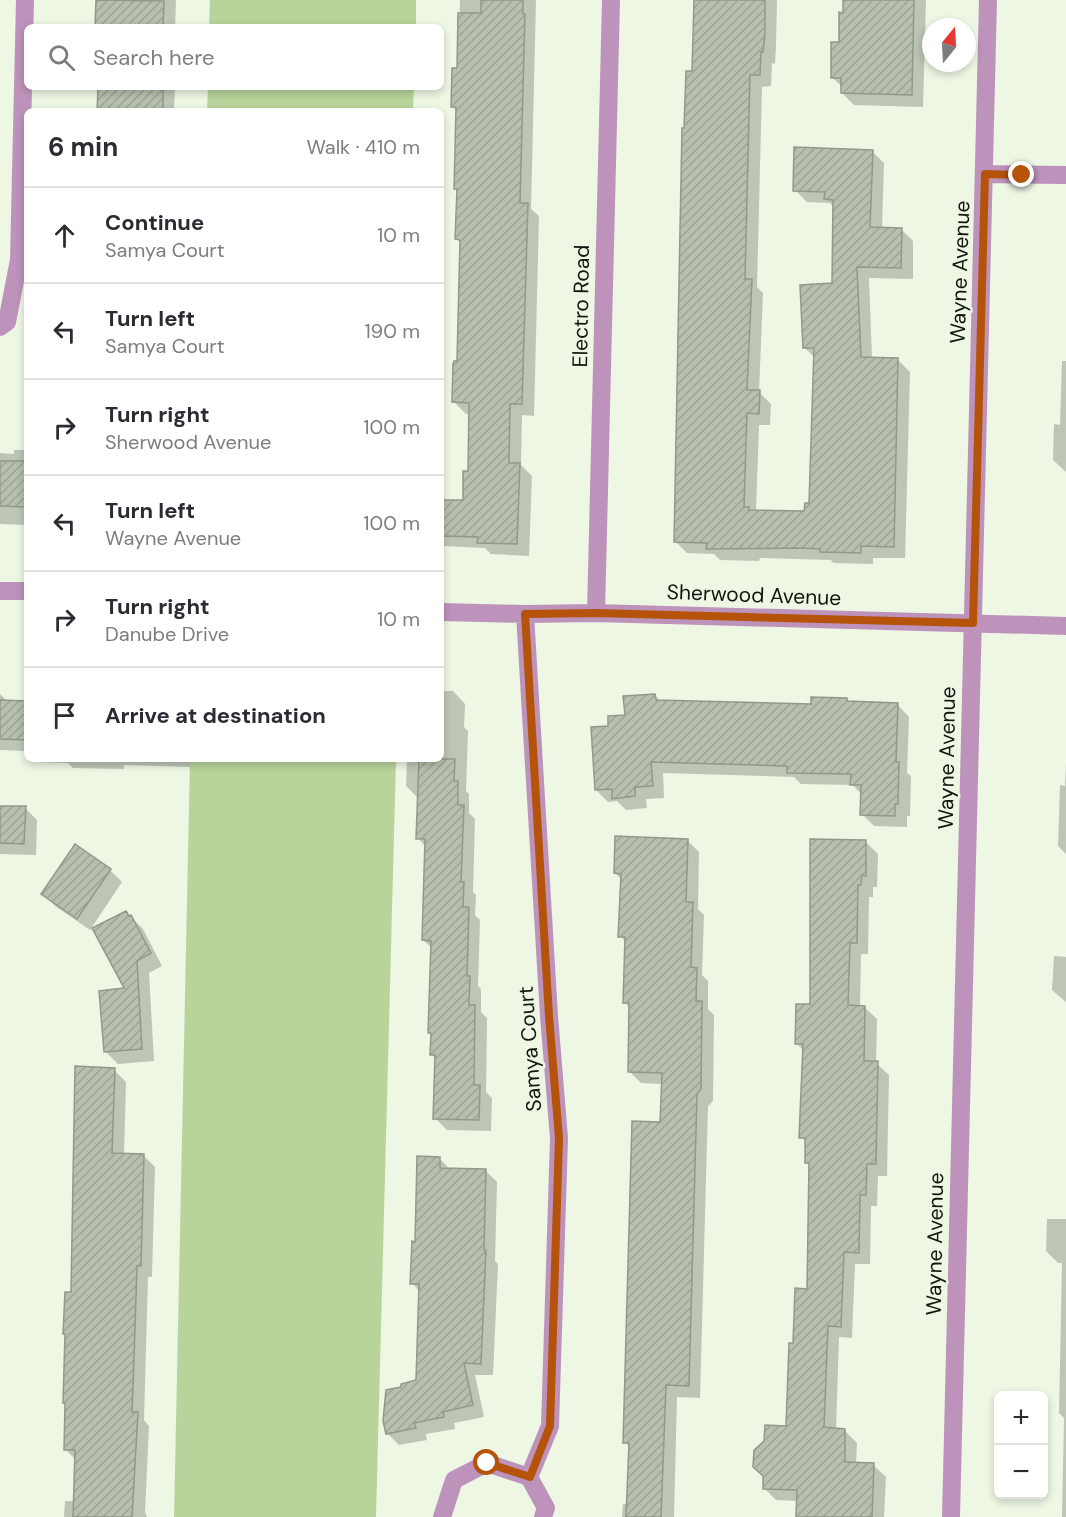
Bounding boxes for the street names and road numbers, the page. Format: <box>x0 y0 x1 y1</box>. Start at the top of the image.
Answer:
street label: Wayne Avenue <box>944 200 976 344</box>
street label: Electro Road <box>566 244 596 368</box>
street label: Sherwood Avenue <box>666 578 842 612</box>
street label: Wayne Avenue <box>932 686 962 830</box>
street label: Samya Court <box>512 985 548 1113</box>
street label: Wayne Avenue <box>920 1172 950 1316</box>

